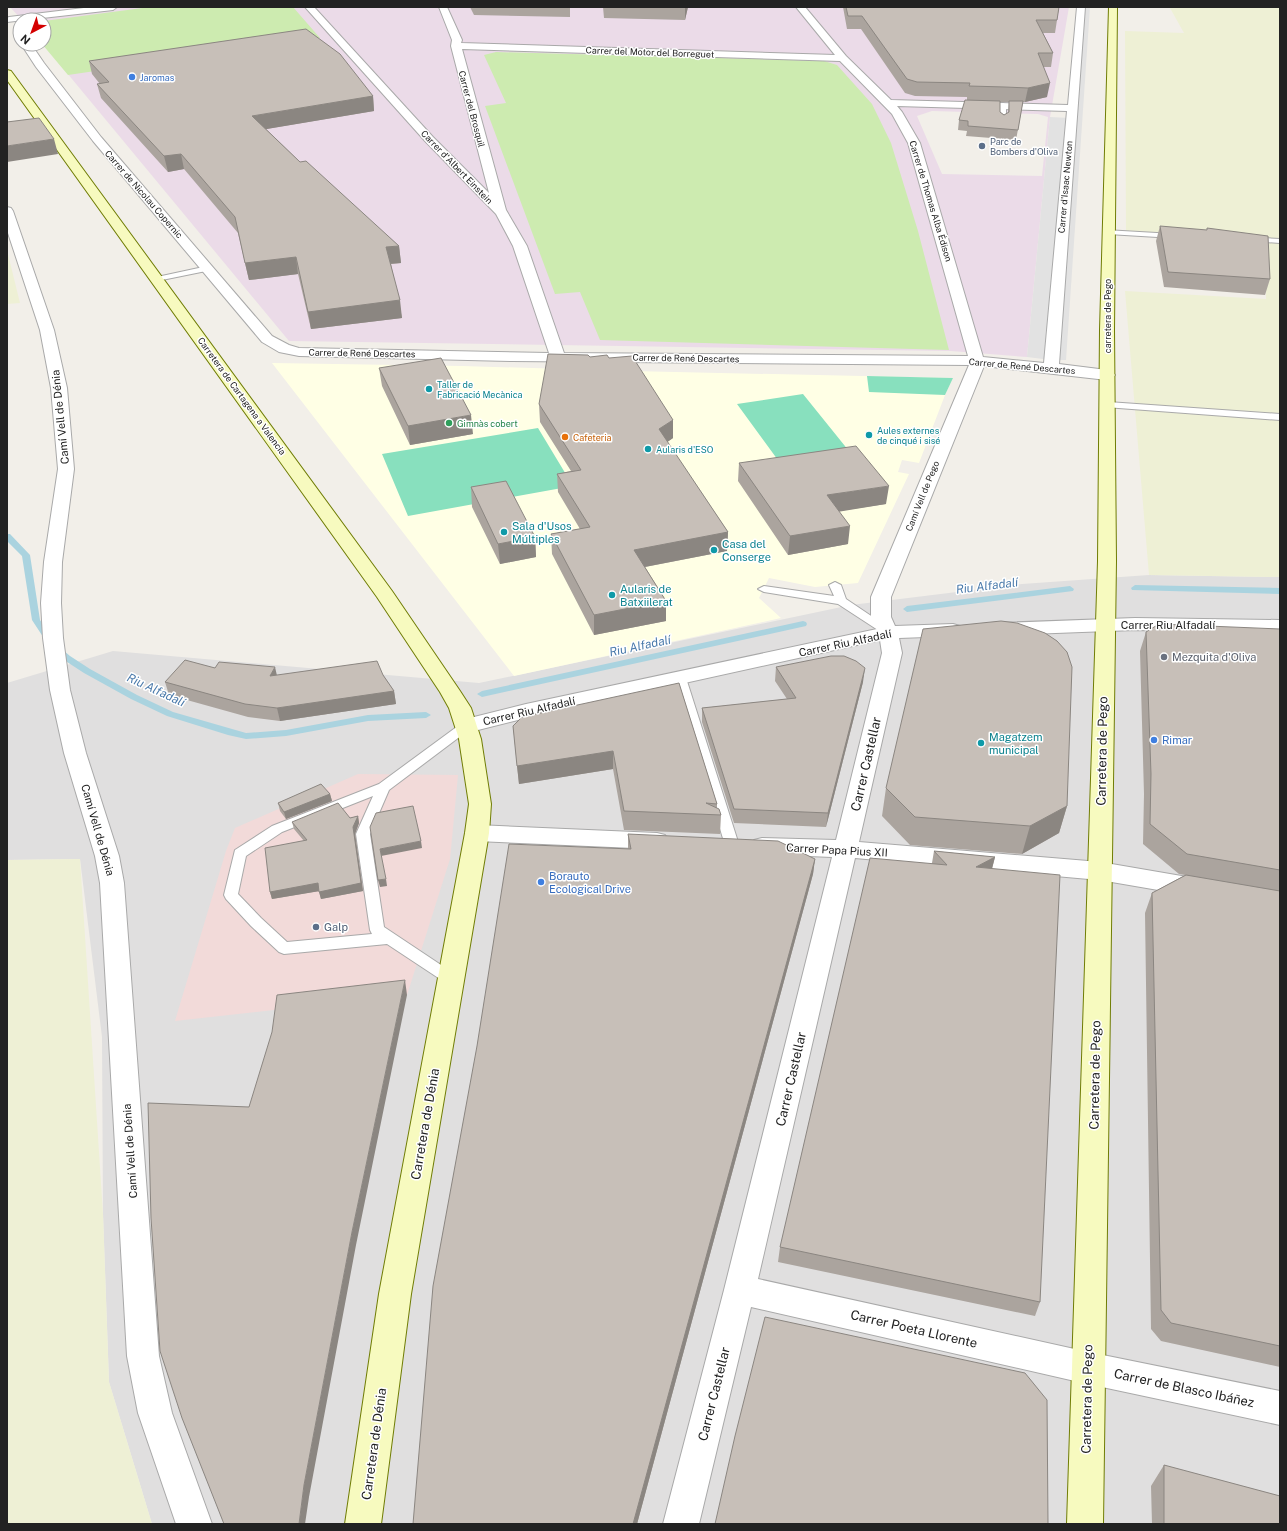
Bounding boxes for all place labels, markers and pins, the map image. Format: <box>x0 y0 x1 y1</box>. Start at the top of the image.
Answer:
marker: Jaromas <box>127 72 137 82</box>
place label: Jaromas <box>140 72 175 83</box>
place label: Parc de Bombers d'Oliva <box>990 136 1058 157</box>
marker: Parc de Bombers d'Oliva <box>977 141 987 151</box>
place label: Taller de Fabricació Mecànica <box>437 379 523 400</box>
marker: Taller de Fabricació Mecànica <box>424 384 434 394</box>
marker: Gimnàs cobert <box>444 418 454 428</box>
place label: Gimnàs cobert <box>457 418 518 429</box>
place label: Aules externes de cinqué i sisé <box>877 425 940 446</box>
marker: Aules externes de cinqué i sisé <box>864 430 874 440</box>
marker: Cafeteria <box>560 432 570 442</box>
place label: Cafeteria <box>573 432 612 443</box>
marker: Aularis d'ESO <box>643 444 653 454</box>
place label: Aularis d'ESO <box>656 444 714 455</box>
place label: Sala d'Usos Múltiples <box>512 520 572 545</box>
marker: Sala d'Usos Múltiples <box>499 527 509 537</box>
place label: Casa del Conserge <box>722 538 771 563</box>
marker: Casa del Conserge <box>709 545 719 555</box>
place label: Aularis de Batxiilerat <box>620 583 673 608</box>
marker: Aularis de Batxiilerat <box>607 590 617 600</box>
place label: Mezquita d'Oliva <box>1172 651 1256 663</box>
marker: Mezquita d'Oliva <box>1159 652 1169 662</box>
place label: Magatzem municipal <box>989 731 1043 756</box>
place label: Rimar <box>1162 734 1192 746</box>
marker: Rimar <box>1149 735 1159 745</box>
marker: Magatzem municipal <box>976 738 986 748</box>
place label: Borauto Ecological Drive <box>549 870 631 895</box>
marker: Borauto Ecological Drive <box>536 877 546 887</box>
place label: Galp <box>324 921 348 933</box>
marker: Galp <box>311 922 321 932</box>

